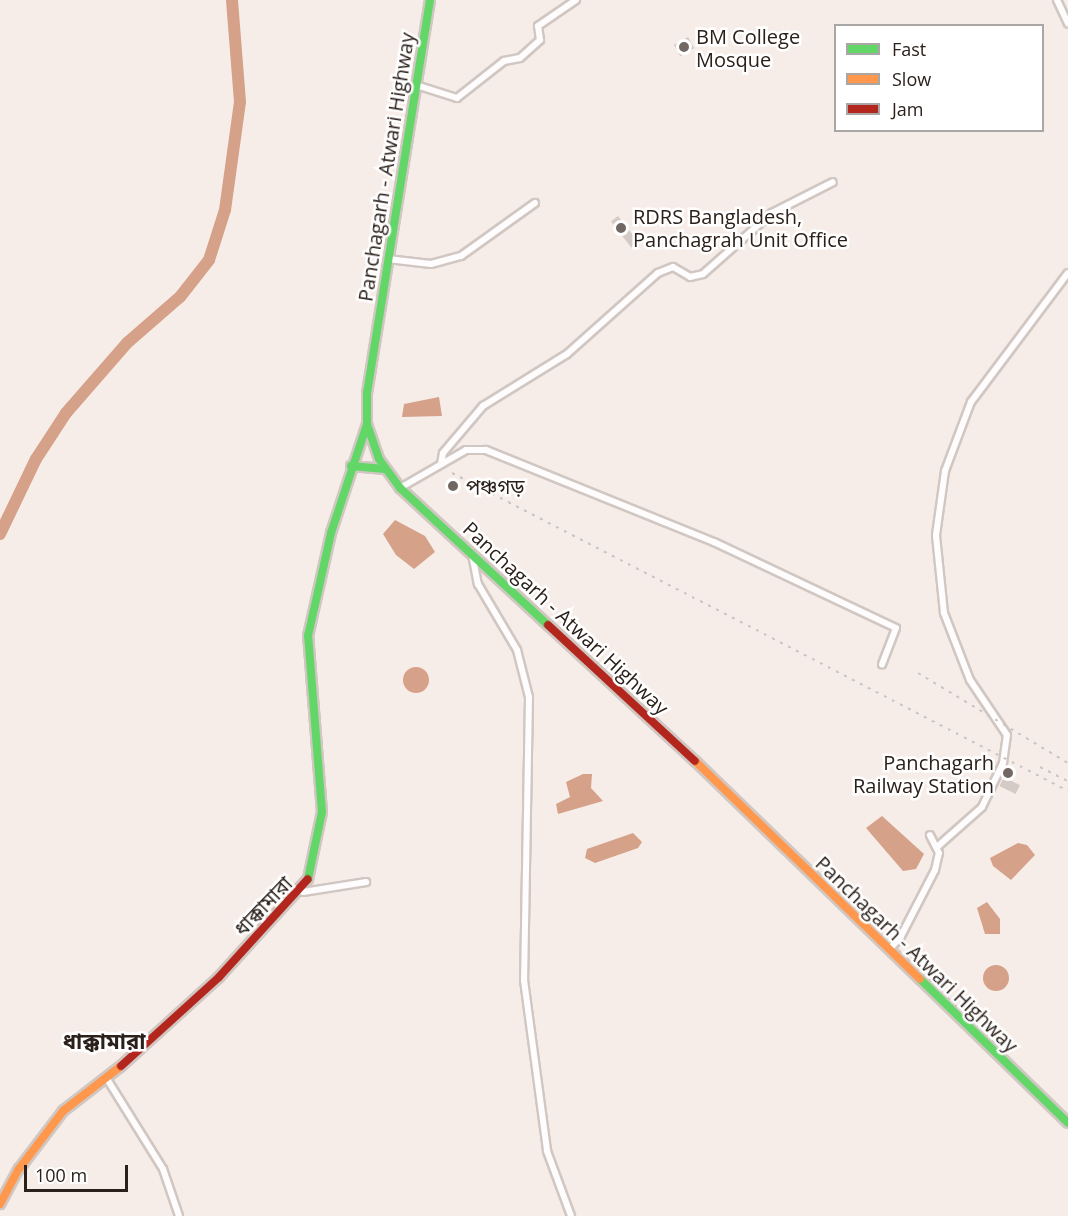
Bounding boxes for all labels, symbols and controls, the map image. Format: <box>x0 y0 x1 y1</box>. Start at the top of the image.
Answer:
place label: BM College Mosque <box>696 24 800 71</box>
legend <box>834 24 1044 132</box>
street label: Panchagarh - Atwari Highway <box>353 31 419 303</box>
text: Fast <box>892 37 926 61</box>
marker: BM College Mosque <box>677 40 691 54</box>
text: Slow <box>892 67 931 91</box>
text: Jam <box>892 97 924 121</box>
place label: RDRS Bangladesh, Panchagrah Unit Office <box>633 204 848 251</box>
marker: RDRS Bangladesh, Panchagrah Unit Office <box>614 221 628 235</box>
place label: পঞ্চগড় <box>466 474 525 498</box>
marker: পঞ্চগড় <box>444 477 462 495</box>
street label: Panchagarh - Atwari Highway <box>458 516 674 720</box>
place label: Panchagarh Railway Station <box>853 750 994 797</box>
marker: Panchagarh Railway Station <box>999 764 1017 782</box>
street label: Panchagarh - Atwari Highway <box>811 851 1023 1057</box>
street label: ধাক্কামারা <box>229 871 297 941</box>
district label: ধাক্কামারা <box>63 1028 145 1054</box>
scale bar <box>27 1153 130 1191</box>
text: 100 m <box>35 1163 87 1187</box>

